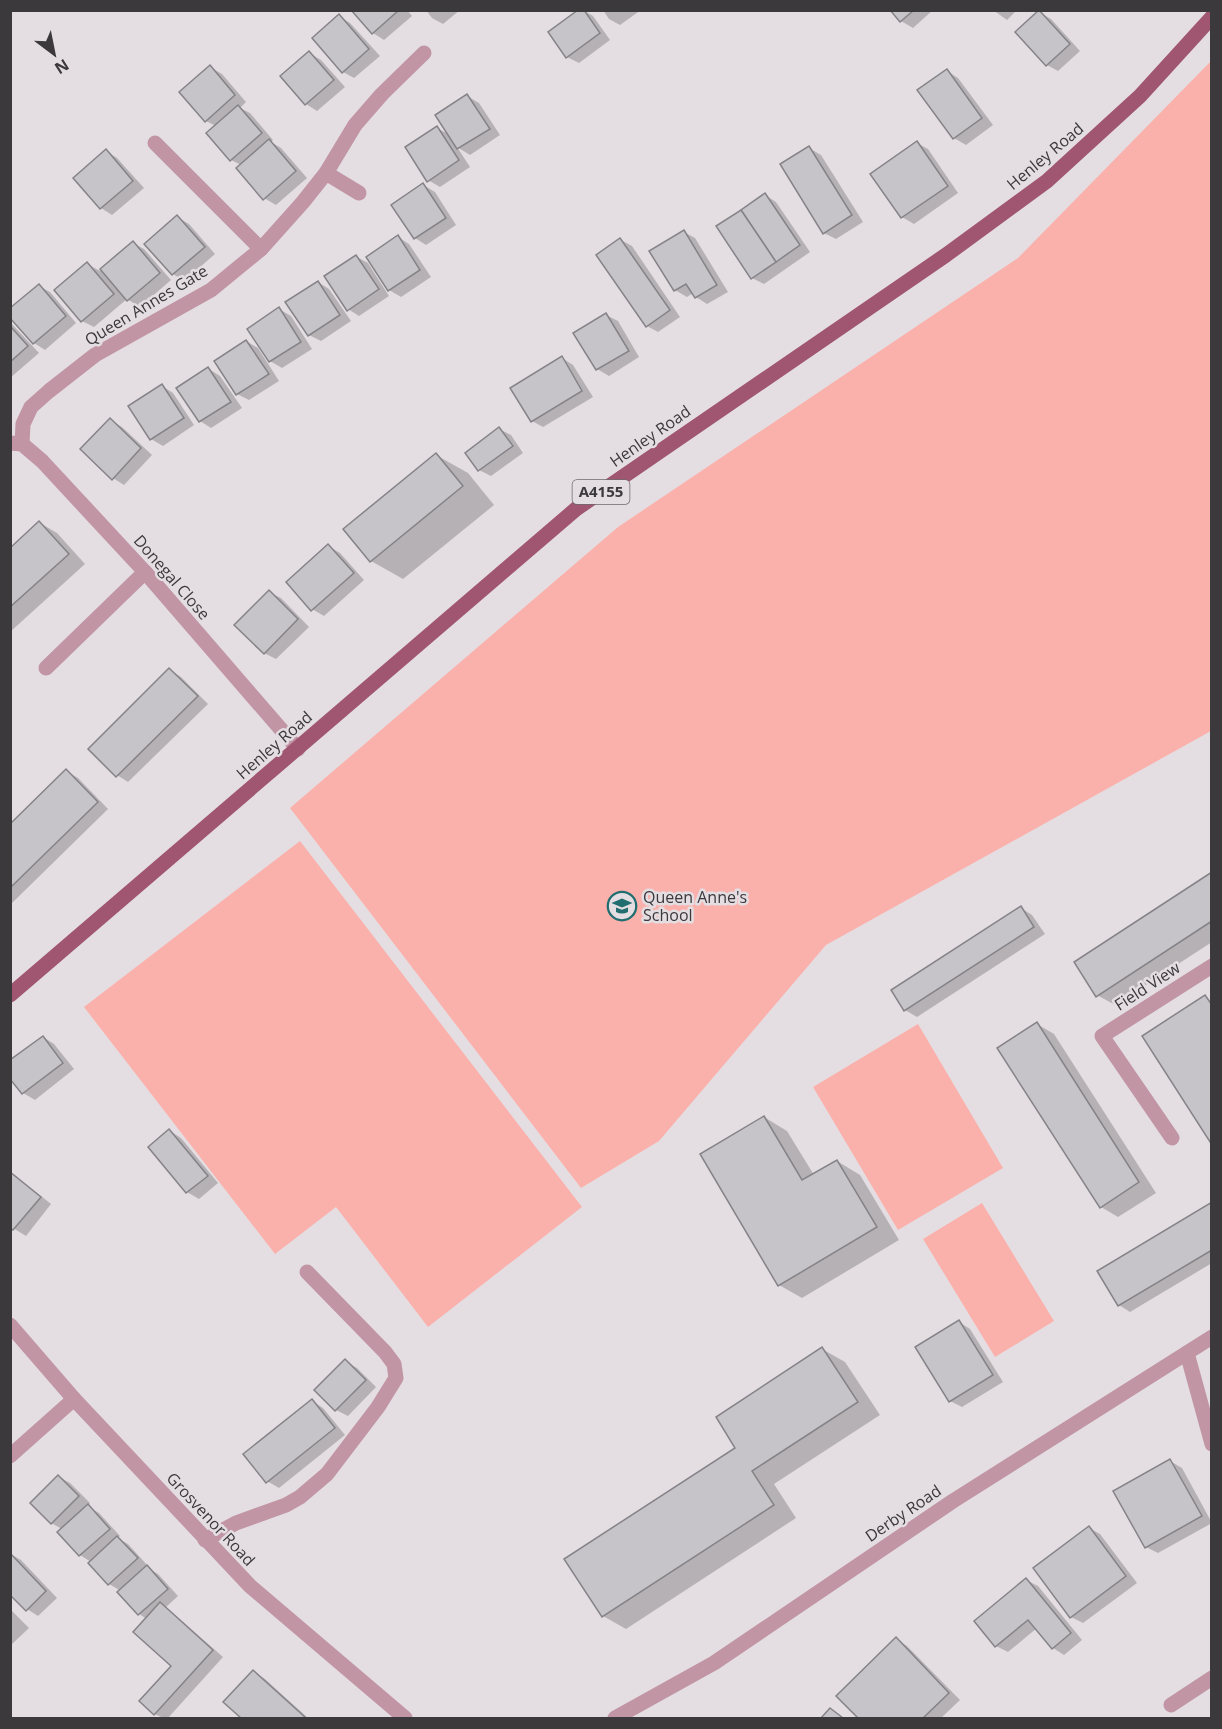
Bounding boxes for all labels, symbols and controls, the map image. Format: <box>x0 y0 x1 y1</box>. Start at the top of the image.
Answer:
north arrow <box>24 24 84 84</box>
text: N <box>51 54 73 79</box>
street label: Henley Road <box>1002 117 1088 195</box>
street label: Queen Annes Gate <box>80 260 212 350</box>
street label: Henley Road <box>605 400 695 472</box>
road number: A4155 <box>572 480 630 504</box>
street label: Donegal Close <box>129 530 215 624</box>
street label: Henley Road <box>231 706 317 784</box>
place label: Queen Anne's School <box>643 886 747 926</box>
school or university icon: Queen Anne's School <box>606 890 638 922</box>
street label: Field View <box>1110 956 1185 1015</box>
street label: Grosvenor Road <box>162 1467 260 1571</box>
street label: Derby Road <box>861 1479 945 1547</box>

